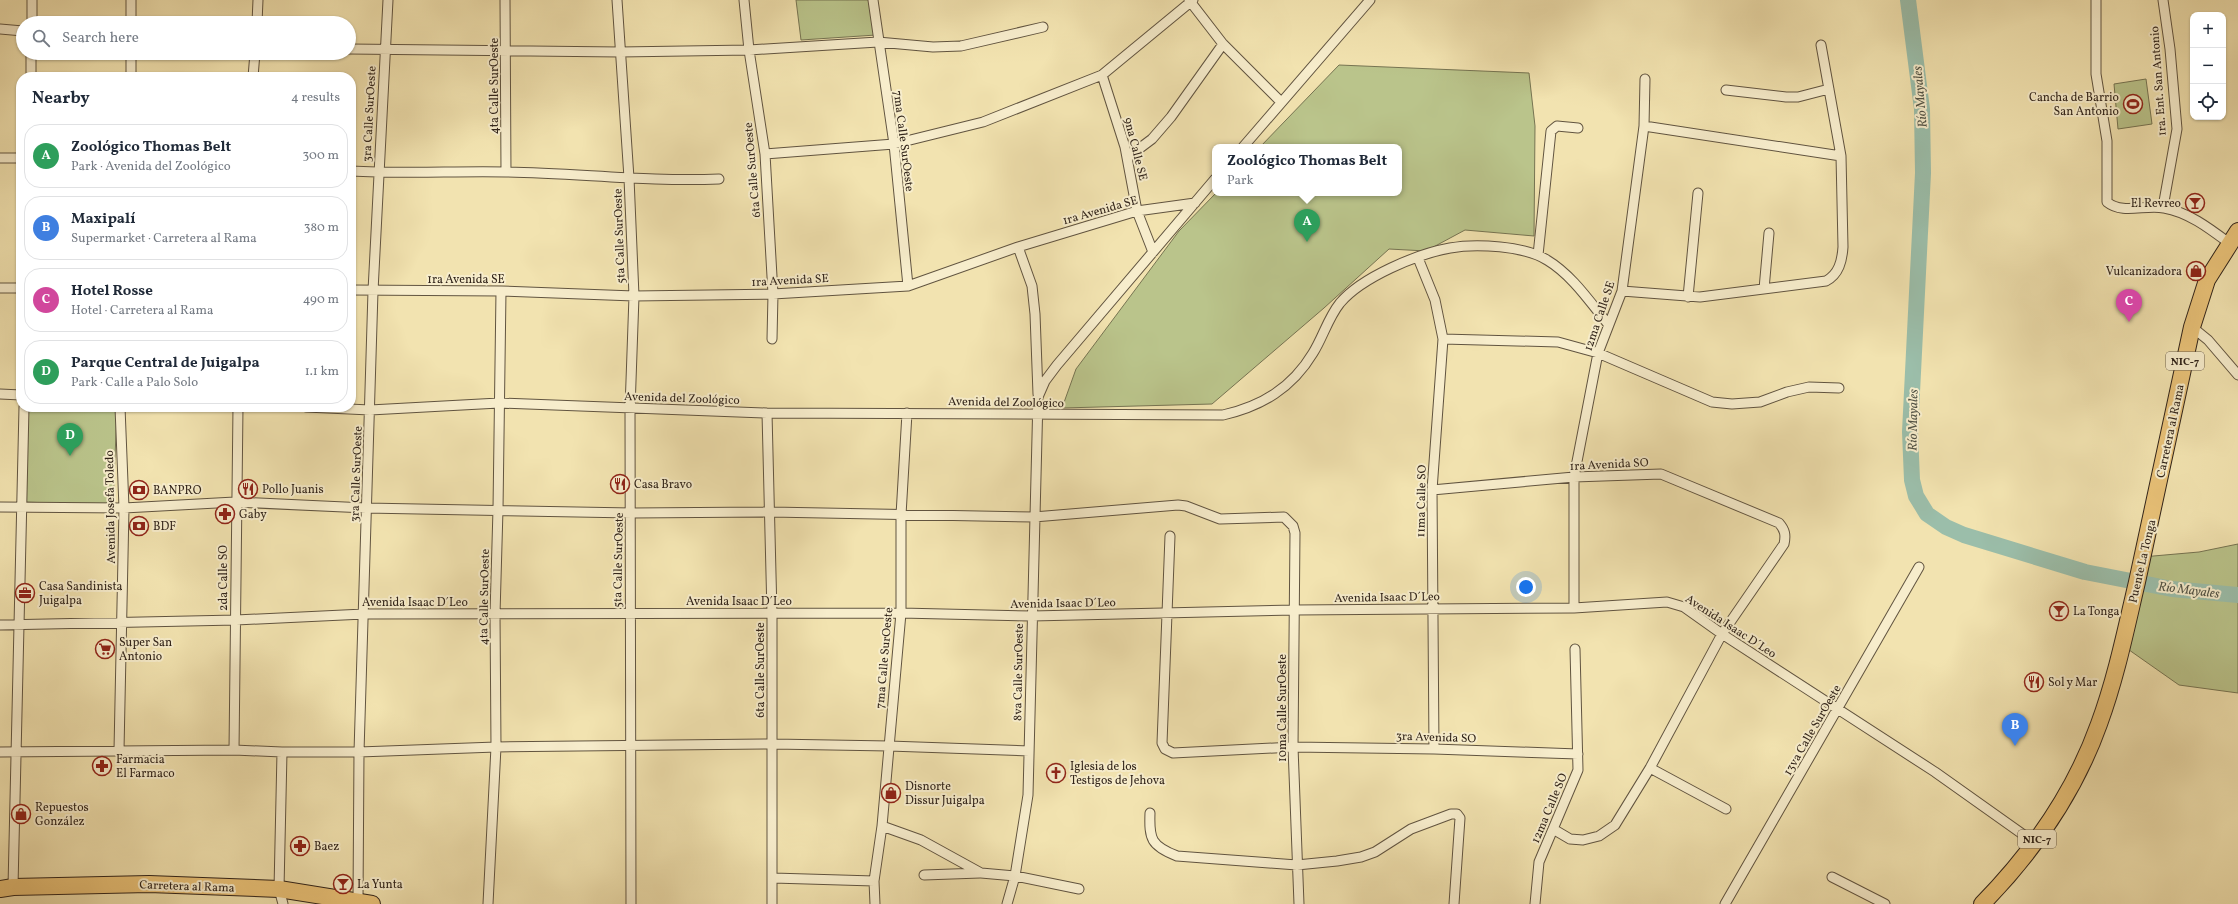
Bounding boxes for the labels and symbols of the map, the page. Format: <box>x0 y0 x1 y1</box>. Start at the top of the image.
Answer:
street label: 1ra. Ent. San Antonio <box>2147 25 2171 136</box>
street label: 4ta Calle SurOeste <box>487 37 503 134</box>
street label: 3ra Calle SurOeste <box>359 65 381 163</box>
water label: Río Mayales <box>1909 65 1933 128</box>
street label: 7ma Calle SurOeste <box>889 90 917 193</box>
place label: Cancha de Barrio San Antonio <box>2029 90 2119 120</box>
sports icon: Cancha de Barrio San Antonio <box>2122 93 2144 115</box>
street label: 9na Calle SE <box>1119 116 1151 183</box>
street label: 6ta Calle SurOeste <box>741 121 765 218</box>
street label: 5ta Calle SurOeste <box>610 188 630 284</box>
bar icon: El Revreo <box>2184 192 2206 214</box>
street label: 1ra Avenida SE <box>1061 193 1140 229</box>
place label: El Revreo <box>2131 196 2181 212</box>
pin: A <box>1294 209 1320 242</box>
shop icon: Vulcanizadora <box>2185 260 2207 282</box>
place label: Vulcanizadora <box>2106 264 2182 280</box>
street label: 1ra Avenida SE <box>751 271 829 291</box>
street label: 1ra Avenida SE <box>427 272 505 288</box>
street label: 12ma Calle SE <box>1580 279 1619 353</box>
pin: C <box>2116 289 2142 322</box>
road number: NIC-7 <box>2166 352 2204 370</box>
street label: Carretera al Rama <box>2153 383 2189 480</box>
street label: Avenida del Zoológico <box>624 389 740 409</box>
water label: Río Mayales <box>1904 389 1924 451</box>
street label: Avenida del Zoológico <box>948 394 1064 412</box>
pin: D <box>57 423 83 456</box>
street label: 3ra Calle SurOeste <box>347 425 367 523</box>
street label: Avenida Josefa Toledo <box>102 450 120 564</box>
street label: 1ra Avenida SO <box>1569 455 1649 475</box>
street label: 11ma Calle SO <box>1413 464 1431 538</box>
restaurant icon: Casa Bravo <box>609 473 631 495</box>
place label: Casa Bravo <box>634 477 692 493</box>
restaurant icon: Pollo Juanis <box>237 478 259 500</box>
bank icon: BANPRO <box>128 479 150 501</box>
place label: Pollo Juanis <box>262 482 324 498</box>
place label: BANPRO <box>153 483 202 499</box>
pharmacy icon: Gaby <box>214 503 236 525</box>
place label: Gaby <box>239 507 267 523</box>
street label: 5ta Calle SurOeste <box>610 512 628 608</box>
bank icon: BDF <box>128 515 150 537</box>
street label: Puente La Tonga <box>2126 518 2160 605</box>
place label: BDF <box>153 519 176 535</box>
street label: 2da Calle SO <box>216 545 232 611</box>
street label: 4ta Calle SurOeste <box>476 548 494 645</box>
your location <box>1516 577 1536 597</box>
water label: Río Mayales <box>2157 578 2221 604</box>
place label: Casa Sandinista Juigalpa <box>39 579 123 609</box>
office icon: Casa Sandinista Juigalpa <box>14 582 36 604</box>
street label: Avenida Isaac D´Leo <box>1334 589 1440 607</box>
street label: Avenida Isaac D´Leo <box>1682 591 1779 662</box>
street label: Avenida Isaac D´Leo <box>686 594 792 610</box>
street label: Avenida Isaac D´Leo <box>362 595 468 611</box>
street label: Avenida Isaac D´Leo <box>1010 595 1116 613</box>
bar icon: La Tonga <box>2048 600 2070 622</box>
place label: La Tonga <box>2073 604 2120 620</box>
street label: 7ma Calle SurOeste <box>873 606 897 709</box>
street label: 6ta Calle SurOeste <box>753 622 769 718</box>
street label: 8va Calle SurOeste <box>1010 623 1028 721</box>
place label: Super San Antonio <box>119 635 172 665</box>
supermarket icon: Super San Antonio <box>94 638 116 660</box>
street label: 10ma Calle SurOeste <box>1275 654 1291 762</box>
restaurant icon: Sol y Mar <box>2023 671 2045 693</box>
place label: Sol y Mar <box>2048 675 2097 691</box>
street label: 13va Calle SurOeste <box>1780 682 1846 779</box>
pin: B <box>2002 713 2028 746</box>
street label: 3ra Avenida SO <box>1395 729 1477 747</box>
place label: Farmacia El Farmaco <box>116 752 175 782</box>
pharmacy icon: Farmacia El Farmaco <box>91 755 113 777</box>
place label: Iglesia de los Testigos de Jehova <box>1070 759 1165 789</box>
church icon: Iglesia de los Testigos de Jehova <box>1045 762 1067 784</box>
street label: 12ma Calle SO <box>1528 771 1572 846</box>
place label: Disnorte Dissur Juigalpa <box>905 779 985 809</box>
shop icon: Disnorte Dissur Juigalpa <box>880 782 902 804</box>
place label: Repuestos González <box>35 800 89 830</box>
shop icon: Repuestos González <box>10 803 32 825</box>
road number: NIC-7 <box>2018 830 2056 848</box>
pharmacy icon: Baez <box>289 835 311 857</box>
place label: Baez <box>314 839 339 855</box>
bar icon: La Yunta <box>332 873 354 895</box>
street label: Carretera al Rama <box>139 877 235 897</box>
place label: La Yunta <box>357 877 403 893</box>

